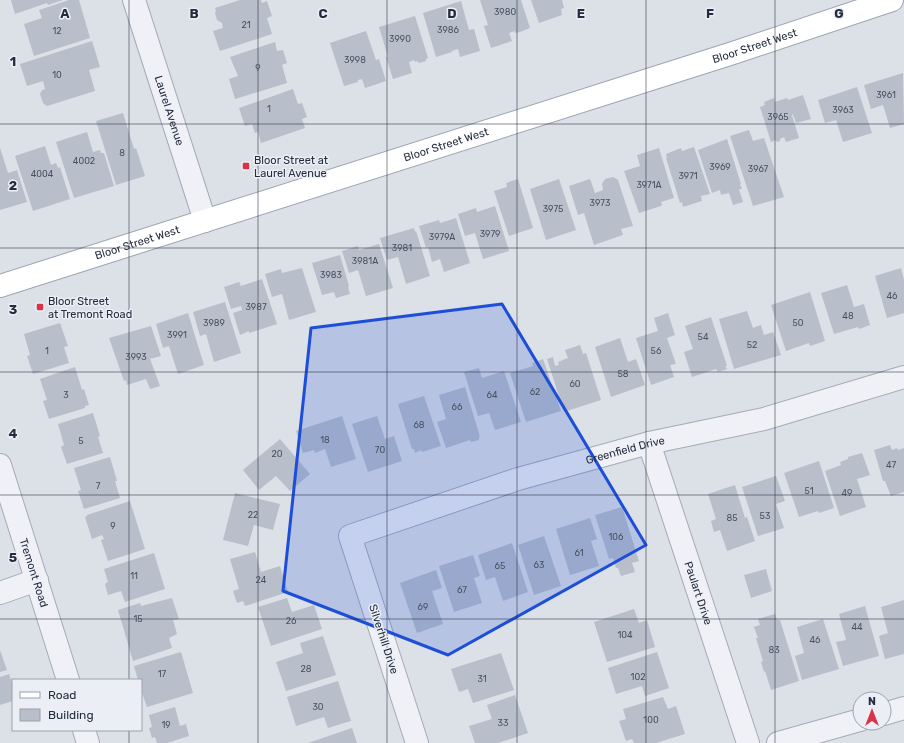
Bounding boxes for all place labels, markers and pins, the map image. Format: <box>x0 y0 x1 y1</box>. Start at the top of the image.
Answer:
place label: Bloor Street at Laurel Avenue <box>254 154 329 180</box>
marker: Bloor Street at Laurel Avenue <box>241 161 251 171</box>
place label: Bloor Street at Tremont Road <box>48 295 132 321</box>
marker: Bloor Street at Tremont Road <box>35 302 45 312</box>

